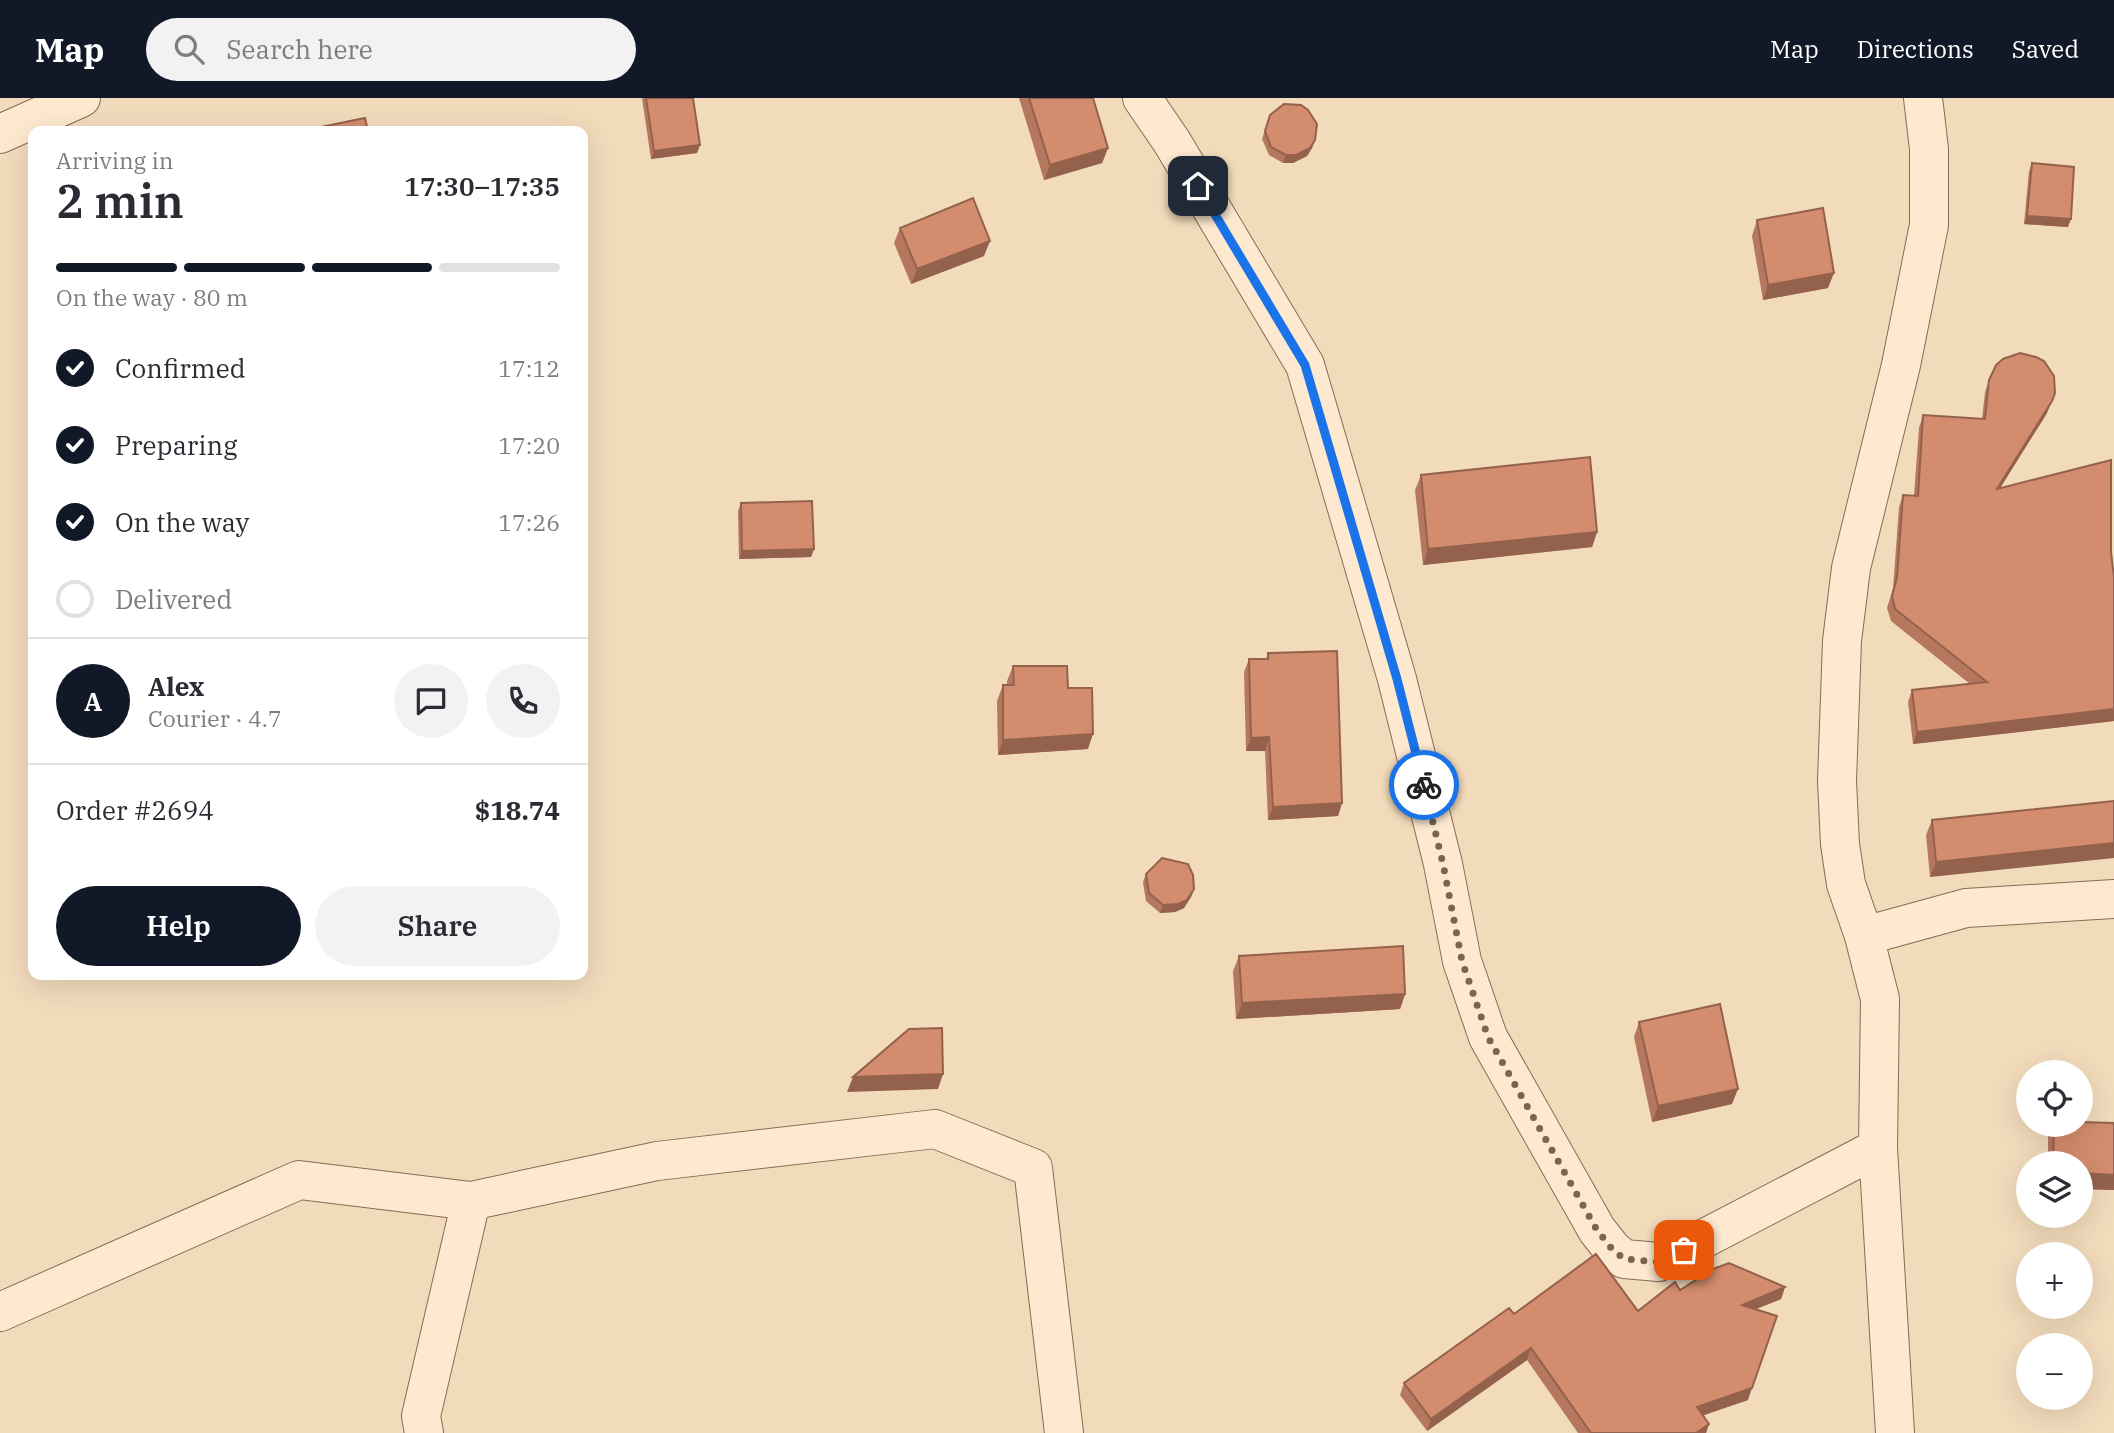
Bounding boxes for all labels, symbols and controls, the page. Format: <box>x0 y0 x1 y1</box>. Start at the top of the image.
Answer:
search box <box>146 18 636 81</box>
text: Map <box>35 28 104 71</box>
icon: search <box>170 30 208 68</box>
text: Search here <box>226 32 373 66</box>
text: Map <box>1770 33 1819 65</box>
text: Directions <box>1857 33 1974 65</box>
text: Saved <box>2012 33 2079 65</box>
text: Arriving in <box>56 145 173 175</box>
pin <box>1168 156 1228 216</box>
icon: home <box>1179 167 1217 205</box>
text: 17:30–17:35 <box>404 169 560 203</box>
text: 2 min <box>56 171 184 231</box>
text: On the way · 80 m <box>56 282 248 312</box>
icon: check <box>56 349 94 387</box>
text: Confirmed <box>115 351 246 385</box>
text: 17:12 <box>498 353 560 383</box>
icon: check <box>56 426 94 464</box>
text: Preparing <box>115 428 237 462</box>
text: 17:20 <box>498 430 560 460</box>
icon: check <box>56 503 94 541</box>
text: On the way <box>115 505 249 539</box>
text: 17:26 <box>498 507 560 537</box>
text: Delivered <box>115 582 232 616</box>
button: chat <box>394 664 468 738</box>
button: phone <box>486 664 560 738</box>
text: Alex <box>148 669 204 703</box>
text: A <box>84 684 102 718</box>
text: Courier · 4.7 <box>148 703 282 733</box>
courier <box>1389 750 1459 820</box>
icon: bike <box>1405 766 1443 804</box>
text: Order #2694 <box>56 793 214 827</box>
text: $18.74 <box>475 793 560 827</box>
button: Help <box>56 886 301 966</box>
button: Share <box>315 886 560 966</box>
map controls <box>2016 1060 2093 1410</box>
button: locate <box>2016 1060 2093 1137</box>
button: layers <box>2016 1151 2093 1228</box>
pin <box>1654 1220 1714 1280</box>
icon: bag <box>1665 1231 1703 1269</box>
button: + <box>2016 1242 2093 1319</box>
button: − <box>2016 1333 2093 1410</box>

